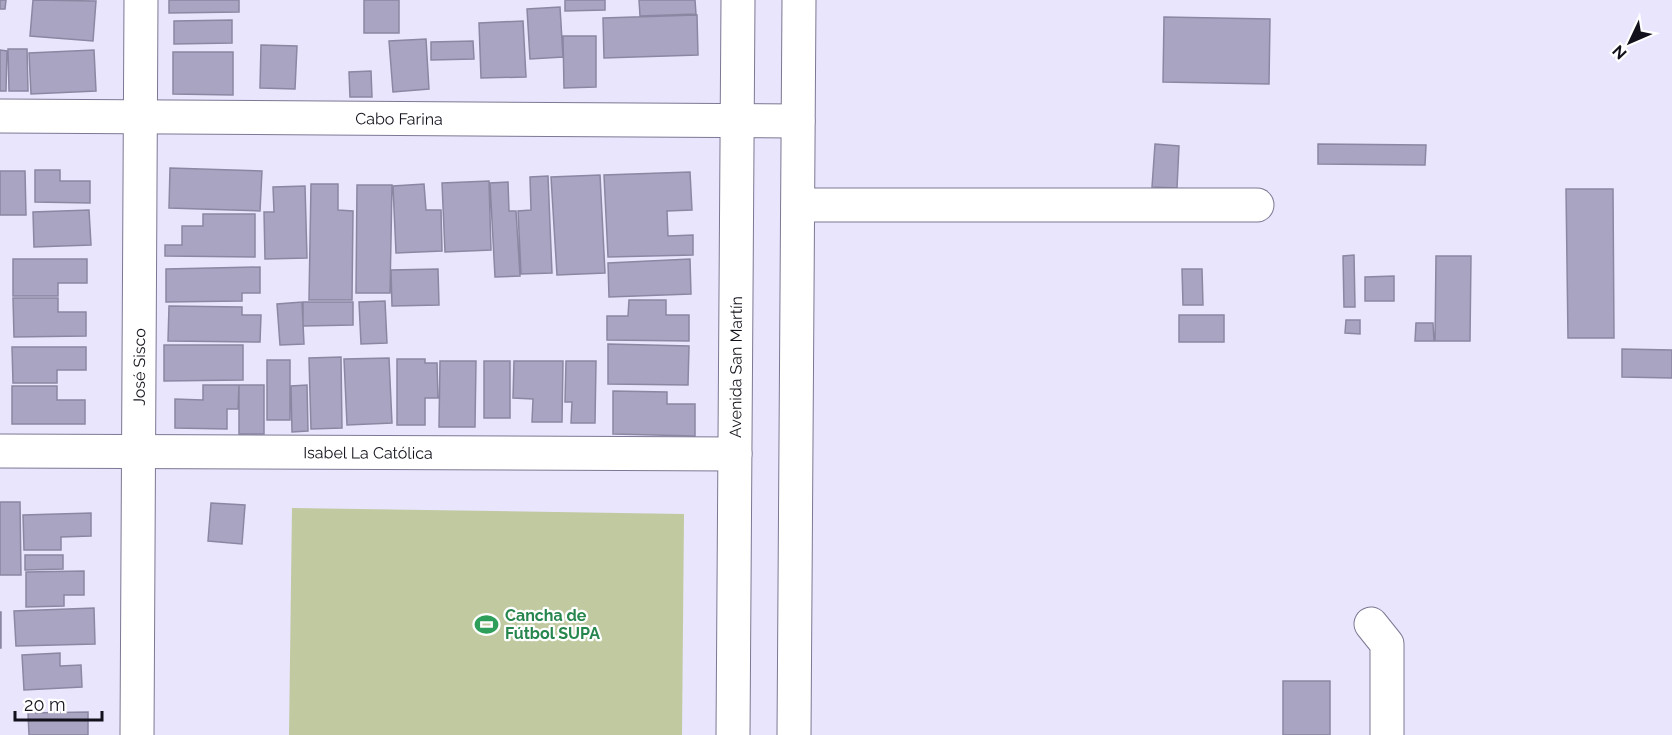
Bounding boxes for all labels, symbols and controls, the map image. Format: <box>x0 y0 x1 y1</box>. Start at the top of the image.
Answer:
north arrow <box>1600 12 1660 72</box>
text: N <box>1608 41 1631 63</box>
street label: Cabo Farina <box>355 109 443 128</box>
street label: Avenida San Martín <box>726 296 745 438</box>
street label: José Sisco <box>129 328 149 406</box>
street label: Isabel La Católica <box>303 443 433 462</box>
place label: Cancha de Fútbol SUPA <box>505 606 600 643</box>
sports icon: Cancha de Fútbol SUPA <box>474 611 500 637</box>
scale bar <box>15 684 102 722</box>
text: 20 m <box>24 694 66 715</box>

